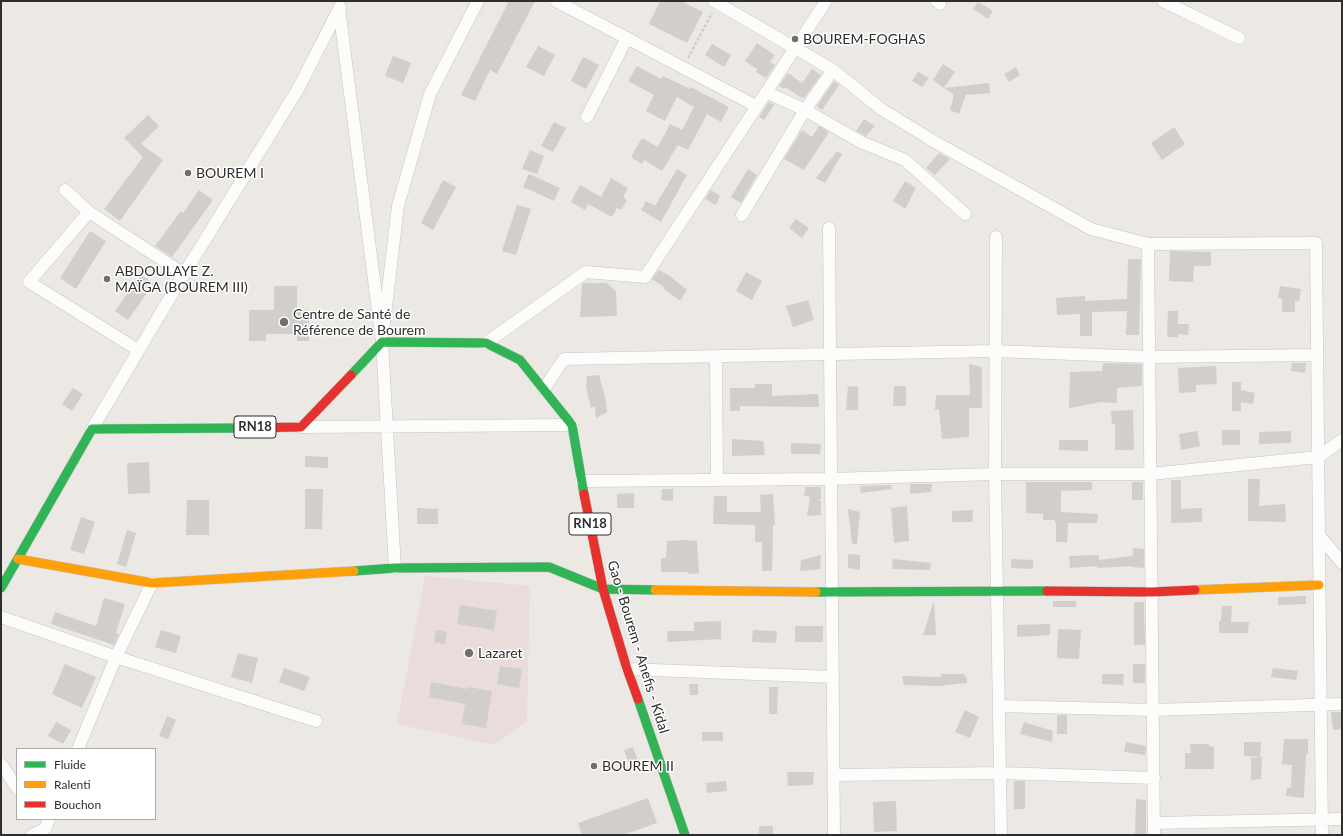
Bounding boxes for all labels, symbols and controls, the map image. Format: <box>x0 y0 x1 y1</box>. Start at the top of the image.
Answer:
place label: BOUREM-FOGHAS <box>803 31 926 47</box>
marker: BOUREM-FOGHAS <box>790 34 800 44</box>
place label: BOUREM I <box>196 165 264 181</box>
marker: BOUREM I <box>183 168 193 178</box>
place label: ABDOULAYE Z. MAÏGA (BOUREM III) <box>115 263 248 296</box>
marker: ABDOULAYE Z. MAÏGA (BOUREM III) <box>102 274 112 284</box>
place label: Centre de Santé de Référence de Bourem <box>293 306 425 338</box>
marker: Centre de Santé de Référence de Bourem <box>278 316 290 328</box>
road number: RN18 <box>234 416 276 438</box>
road number: RN18 <box>569 513 611 535</box>
street label: Gao - Bourem - Anefis - Kidal <box>604 558 672 736</box>
place label: Lazaret <box>478 645 523 661</box>
marker: Lazaret <box>463 647 475 659</box>
legend <box>16 748 156 820</box>
text: Fluide <box>54 757 86 772</box>
place label: BOUREM II <box>602 758 674 774</box>
marker: BOUREM II <box>589 761 599 771</box>
text: Ralenti <box>54 777 91 792</box>
text: Bouchon <box>54 797 101 812</box>

